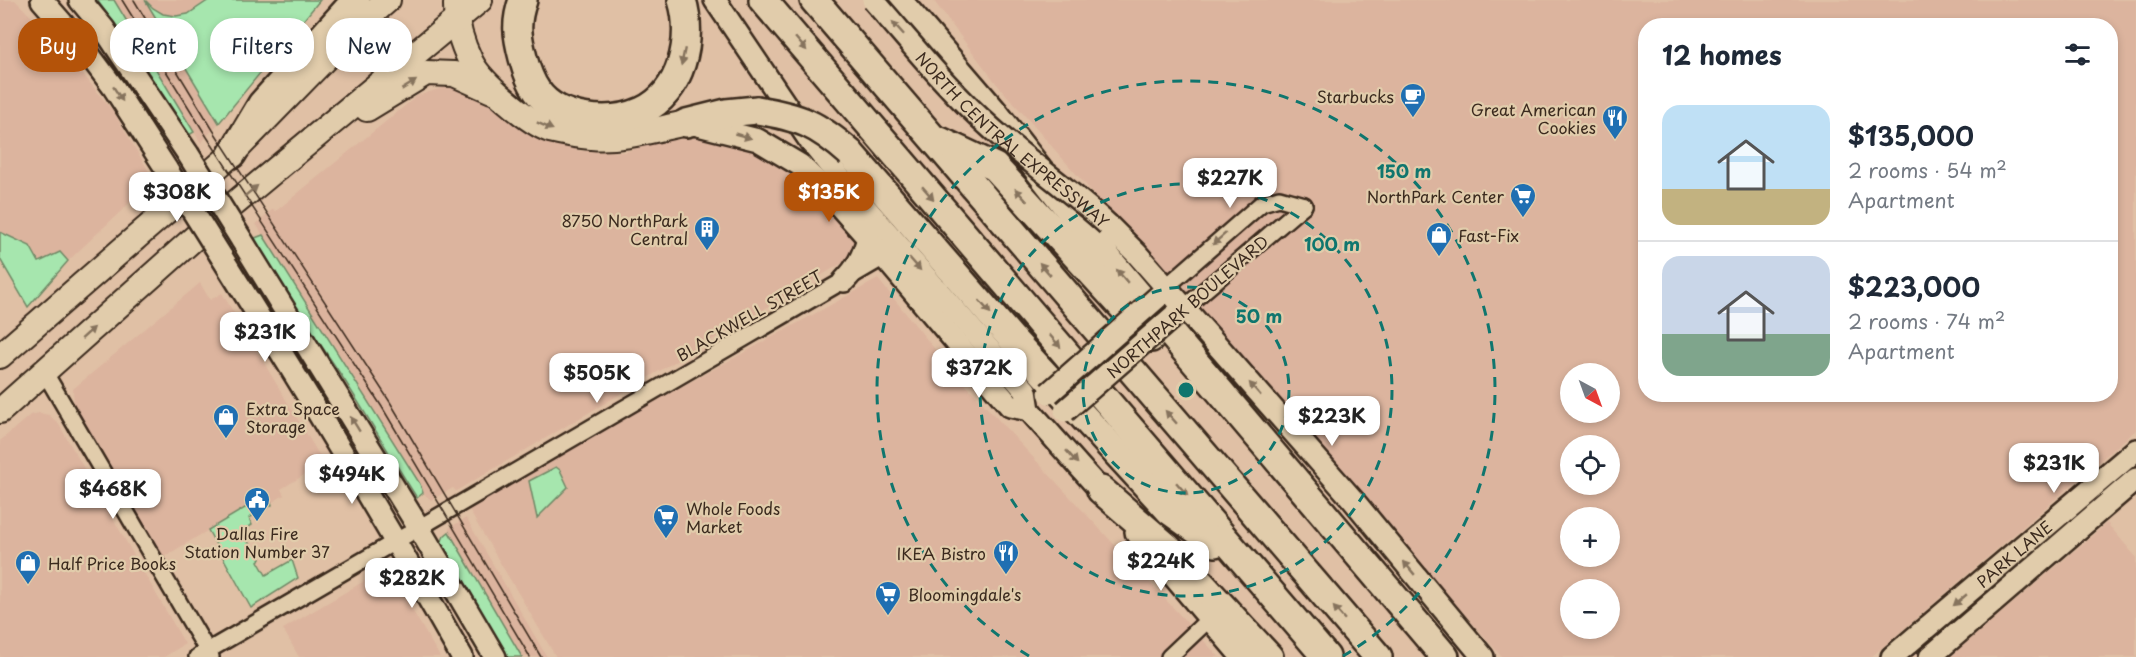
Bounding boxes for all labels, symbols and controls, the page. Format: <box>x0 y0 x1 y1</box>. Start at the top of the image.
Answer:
chip: Buy <box>18 18 98 72</box>
chip: Rent <box>110 18 198 72</box>
chip: Filters <box>210 18 314 72</box>
chip: New <box>326 18 412 72</box>
one-way arrow <box>891 20 904 36</box>
text: 12 homes <box>1662 35 1782 74</box>
one-way arrow <box>795 37 808 52</box>
icon: filters <box>2061 38 2094 71</box>
street label: NORTH CENTRAL EXPRESSWAY <box>911 46 1115 233</box>
one-way arrow <box>677 48 687 66</box>
one-way arrow <box>401 79 417 90</box>
cafe icon: Starbucks <box>1398 81 1428 119</box>
place label: Starbucks <box>1317 84 1394 108</box>
one-way arrow <box>112 86 124 102</box>
place label: Great American Cookies <box>1471 97 1596 139</box>
restaurant icon: Great American Cookies <box>1600 103 1630 141</box>
text: $135,000 <box>1848 116 1974 155</box>
one-way arrow <box>536 121 554 131</box>
icon: home <box>1710 129 1782 201</box>
one-way arrow <box>734 132 752 141</box>
text: 2 rooms · 54 m² <box>1848 155 2007 185</box>
text: 150 m <box>1377 157 1431 184</box>
pin: $227K <box>1188 158 1272 209</box>
text: $227K <box>1197 162 1263 192</box>
pin: $308K <box>135 172 219 223</box>
pin: $135K <box>787 172 871 223</box>
text: $308K <box>143 176 211 206</box>
text: $135K <box>798 176 860 206</box>
supermarket icon: NorthPark Center <box>1508 181 1538 219</box>
place label: NorthPark Center <box>1367 184 1505 208</box>
one-way arrow <box>243 185 258 198</box>
one-way arrow <box>921 185 934 200</box>
text: Apartment <box>1848 185 1955 215</box>
one-way arrow <box>1015 188 1028 203</box>
place label: 8750 NorthPark Central <box>561 208 688 250</box>
building icon: 8750 NorthPark Central <box>692 214 722 252</box>
shop icon: Fast-Fix <box>1424 220 1454 258</box>
place label: Fast-Fix <box>1458 223 1519 247</box>
street label: NORTHPARK BOULEVARD <box>1101 229 1273 383</box>
text: 100 m <box>1304 230 1360 257</box>
one-way arrow <box>1212 233 1227 246</box>
one-way arrow <box>908 256 921 272</box>
one-way arrow <box>1038 261 1051 277</box>
street label: BLACKWELL STREET <box>672 263 826 367</box>
text: $223,000 <box>1848 267 1980 306</box>
one-way arrow <box>1116 269 1129 284</box>
icon: home <box>1710 280 1782 352</box>
one-way arrow <box>978 299 991 314</box>
text: 50 m <box>1236 302 1282 329</box>
text: 2 rooms · 74 m² <box>1848 306 2005 336</box>
pin: $231K <box>223 312 307 363</box>
text: $231K <box>234 316 296 346</box>
one-way arrow <box>81 327 95 341</box>
one-way arrow <box>1048 333 1061 348</box>
text: Apartment <box>1848 336 1955 366</box>
pin: $372K <box>937 348 1021 399</box>
text: $372K <box>946 352 1012 382</box>
pin: $505K <box>555 353 639 404</box>
text: $505K <box>563 357 631 387</box>
north arrow <box>1560 363 1620 423</box>
map controls <box>1560 363 1620 639</box>
centre of rings <box>1176 380 1196 400</box>
one-way arrow <box>1249 382 1262 397</box>
place label: Extra Space Storage <box>246 396 340 438</box>
pin: $223K <box>1290 396 1374 447</box>
text: $223K <box>1298 400 1366 430</box>
shop icon: Extra Space Storage <box>211 402 241 440</box>
one-way arrow <box>1165 410 1178 425</box>
one-way arrow <box>350 416 361 432</box>
button: locate <box>1560 435 1620 495</box>
pin: $231K <box>2012 443 2096 494</box>
text: $231K <box>2023 447 2085 477</box>
one-way arrow <box>1065 450 1079 465</box>
pin: $494K <box>310 454 394 505</box>
text: $494K <box>319 458 385 488</box>
pin: $468K <box>71 469 155 520</box>
text: $468K <box>79 473 147 503</box>
one-way arrow <box>1175 481 1188 496</box>
public building icon: Dallas Fire Station Number 37 <box>242 485 272 523</box>
place label: Whole Foods Market <box>686 496 780 538</box>
supermarket icon: Whole Foods Market <box>651 502 681 540</box>
button: + <box>1560 507 1620 567</box>
street label: PARK LANE <box>1971 514 2057 593</box>
place label: Dallas Fire Station Number 37 <box>184 521 330 563</box>
restaurant icon: IKEA Bistro <box>991 538 1021 576</box>
place label: IKEA Bistro <box>897 541 986 565</box>
pin: $224K <box>1119 541 1203 592</box>
text: $224K <box>1127 545 1195 575</box>
shop icon: Half Price Books <box>13 548 43 586</box>
place label: Half Price Books <box>48 551 176 575</box>
pin: $282K <box>370 558 454 609</box>
one-way arrow <box>1403 560 1416 576</box>
text: $282K <box>379 562 445 592</box>
supermarket icon: Bloomingdale's <box>873 579 903 617</box>
button: − <box>1560 579 1620 639</box>
place label: Bloomingdale's <box>908 582 1021 606</box>
one-way arrow <box>1953 593 1968 606</box>
one-way arrow <box>1333 606 1346 621</box>

